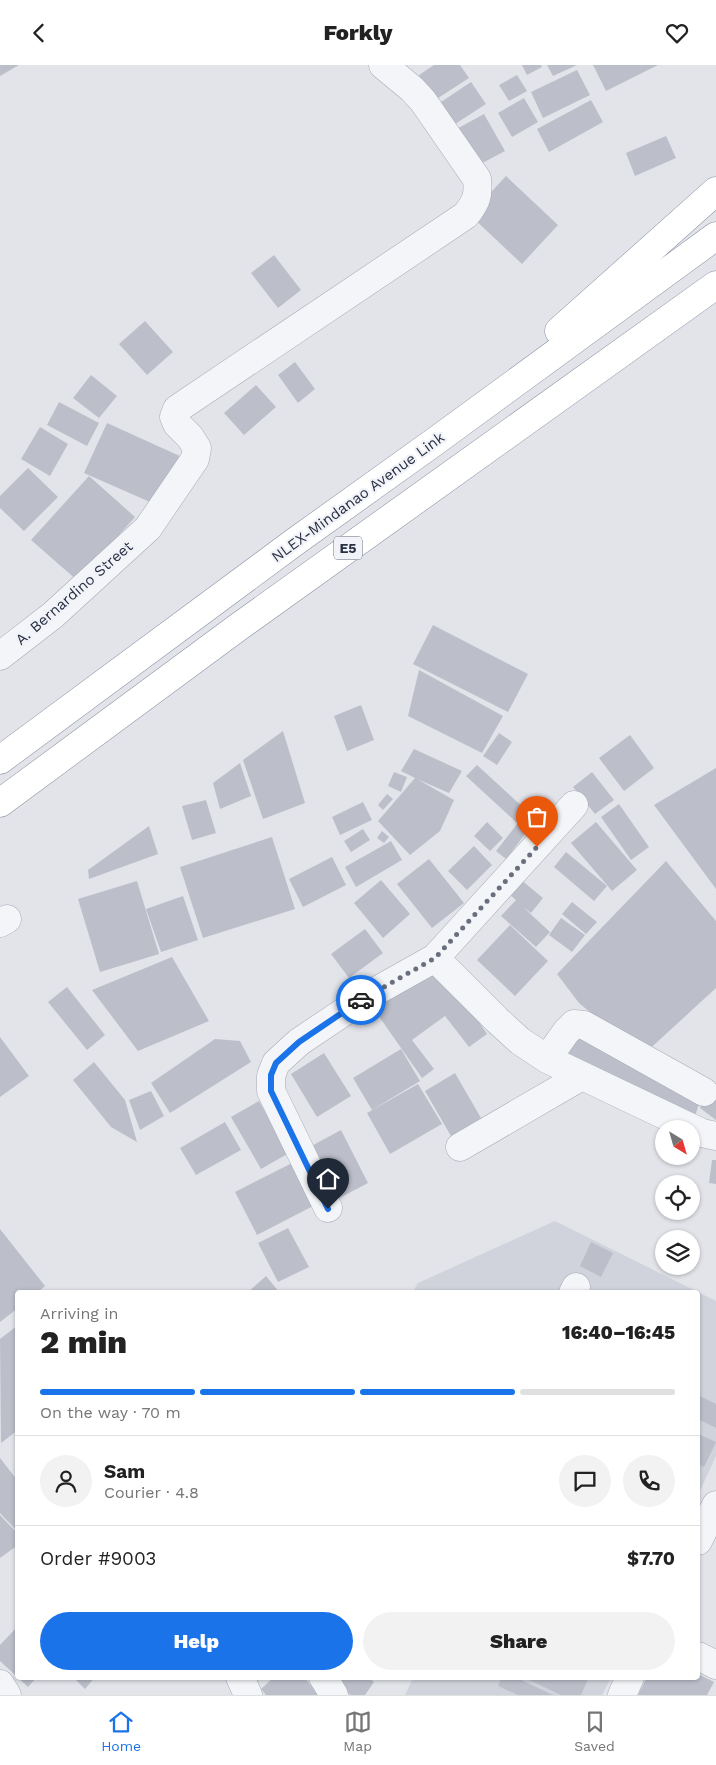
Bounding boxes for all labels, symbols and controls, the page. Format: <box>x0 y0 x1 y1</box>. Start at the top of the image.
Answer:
icon: back <box>25 19 53 47</box>
icon: heart <box>663 19 691 47</box>
text: Forkly <box>323 20 393 45</box>
street label: NLEX-Mindanao Avenue Link <box>268 428 448 566</box>
street label: A. Bernardino Street <box>12 537 137 649</box>
road number: E5 <box>334 537 362 559</box>
pin <box>516 796 558 847</box>
icon: bag <box>523 803 551 831</box>
courier <box>336 975 386 1025</box>
icon: car <box>347 986 375 1014</box>
north arrow <box>655 1120 700 1165</box>
map controls <box>655 1120 700 1275</box>
pin <box>307 1158 349 1209</box>
icon: home <box>314 1165 342 1193</box>
button: locate <box>655 1175 700 1220</box>
button: layers <box>655 1230 700 1275</box>
text: Arriving in <box>40 1304 118 1323</box>
text: 16:40–16:45 <box>562 1321 675 1344</box>
text: 2 min <box>40 1323 127 1361</box>
text: On the way · 70 m <box>40 1403 181 1422</box>
button: person <box>40 1455 92 1507</box>
button: chat <box>559 1455 611 1507</box>
button: phone <box>623 1455 675 1507</box>
text: Sam <box>104 1460 145 1483</box>
text: Courier · 4.8 <box>104 1483 199 1502</box>
text: Order #9003 <box>40 1547 156 1570</box>
text: $7.70 <box>627 1547 675 1570</box>
button: Help <box>40 1612 353 1670</box>
button: Share <box>363 1612 675 1670</box>
tab: Home <box>101 1708 141 1754</box>
tab: Map <box>343 1708 372 1754</box>
tab: Saved <box>574 1708 615 1754</box>

